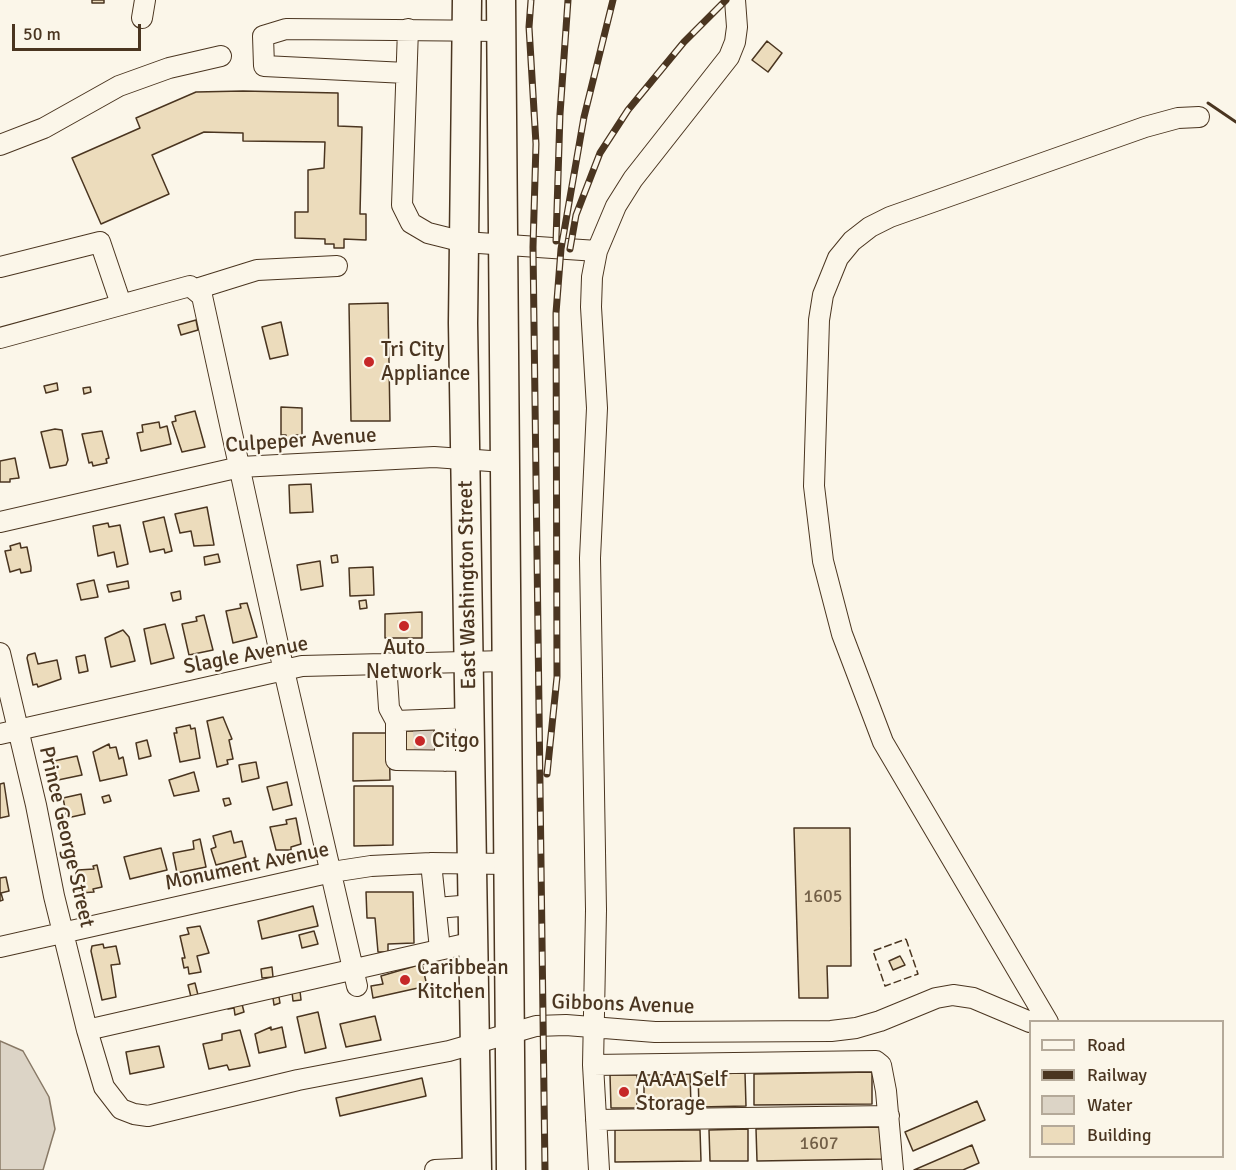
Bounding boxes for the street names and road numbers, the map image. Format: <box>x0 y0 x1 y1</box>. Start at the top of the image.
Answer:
street label: Culpeper Avenue <box>225 423 377 459</box>
street label: East Washington Street <box>454 480 482 690</box>
street label: Slagle Avenue <box>182 632 310 680</box>
street label: Prince George Street <box>33 744 99 930</box>
street label: Monument Avenue <box>163 837 331 897</box>
street label: Gibbons Avenue <box>551 990 695 1020</box>

